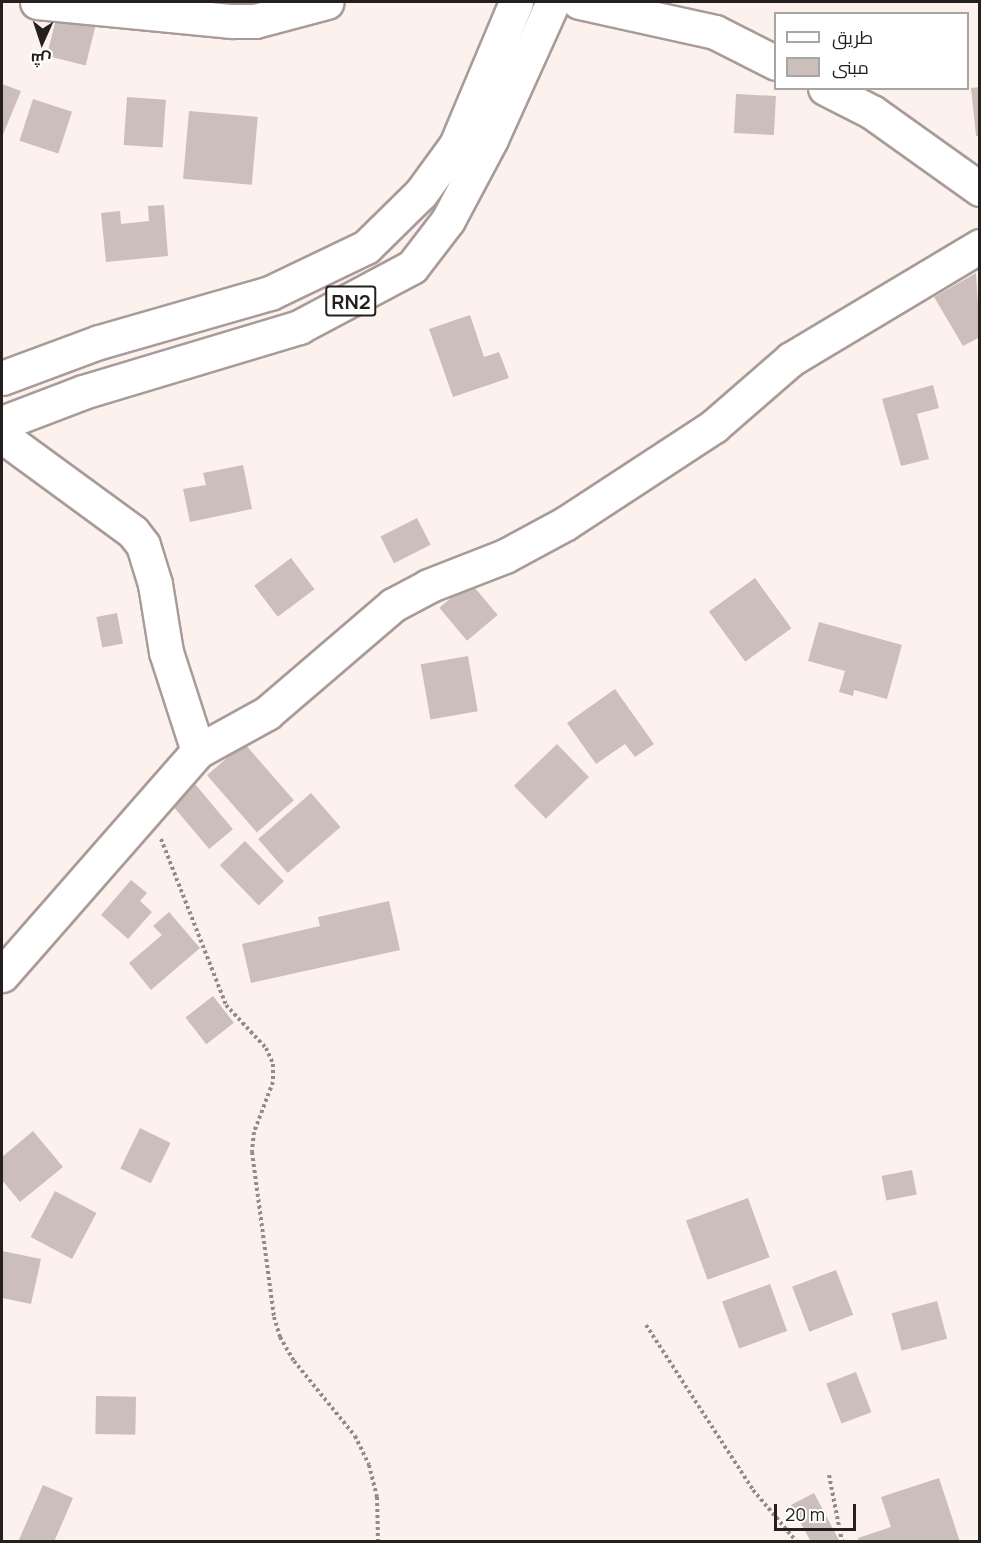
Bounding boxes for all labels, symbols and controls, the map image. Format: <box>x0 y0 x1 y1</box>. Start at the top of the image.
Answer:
north arrow <box>12 12 72 72</box>
legend <box>774 12 969 90</box>
text: طريق <box>832 25 873 49</box>
text: ش <box>30 48 52 71</box>
text: مبنى <box>832 55 869 79</box>
road number: RN2 <box>324 284 378 318</box>
scale bar <box>777 1492 860 1530</box>
text: 20 m <box>785 1502 825 1526</box>

